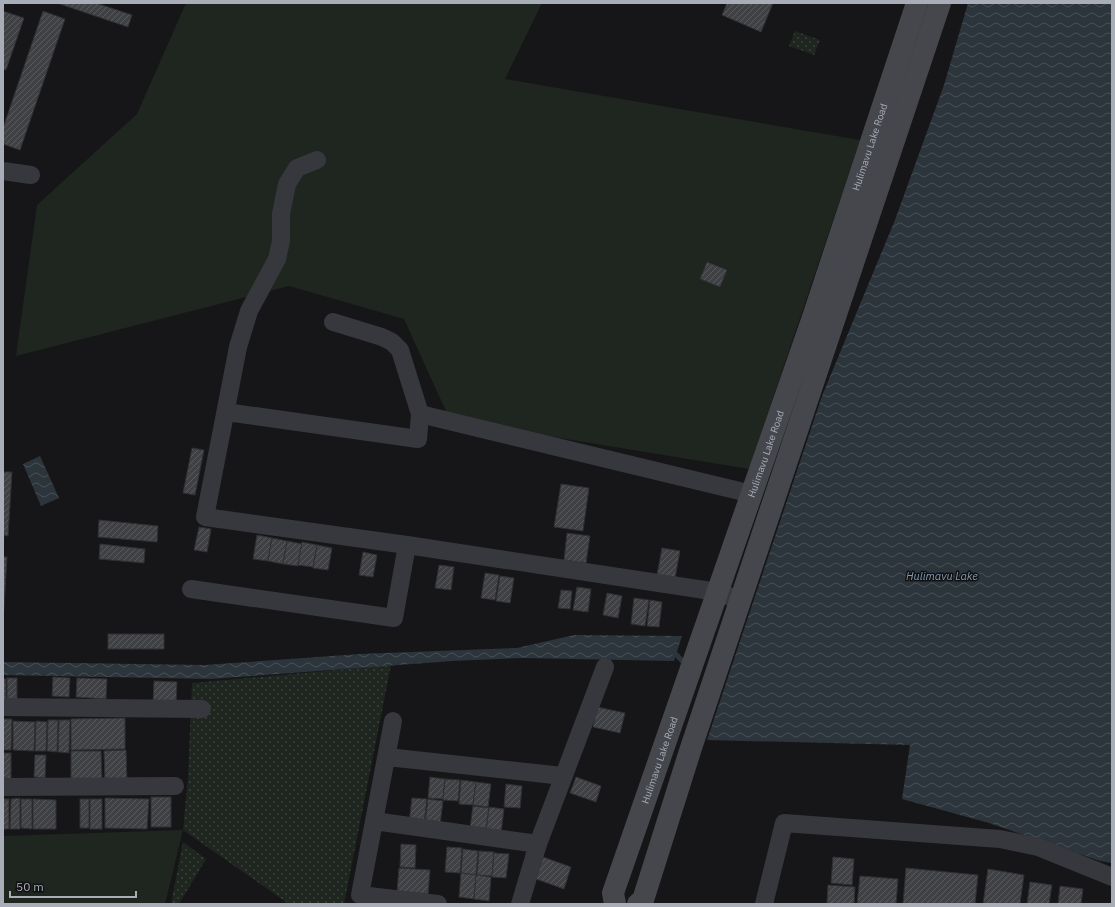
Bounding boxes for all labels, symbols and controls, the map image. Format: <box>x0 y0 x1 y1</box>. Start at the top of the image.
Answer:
street label: Hulimavu Lake Road <box>849 102 890 192</box>
street label: Hulimavu Lake Road <box>744 409 787 499</box>
water label: Hulimavu Lake <box>906 569 978 583</box>
street label: Hulimavu Lake Road <box>638 715 680 805</box>
scale bar <box>10 873 136 899</box>
text: 50 m <box>16 879 44 894</box>

